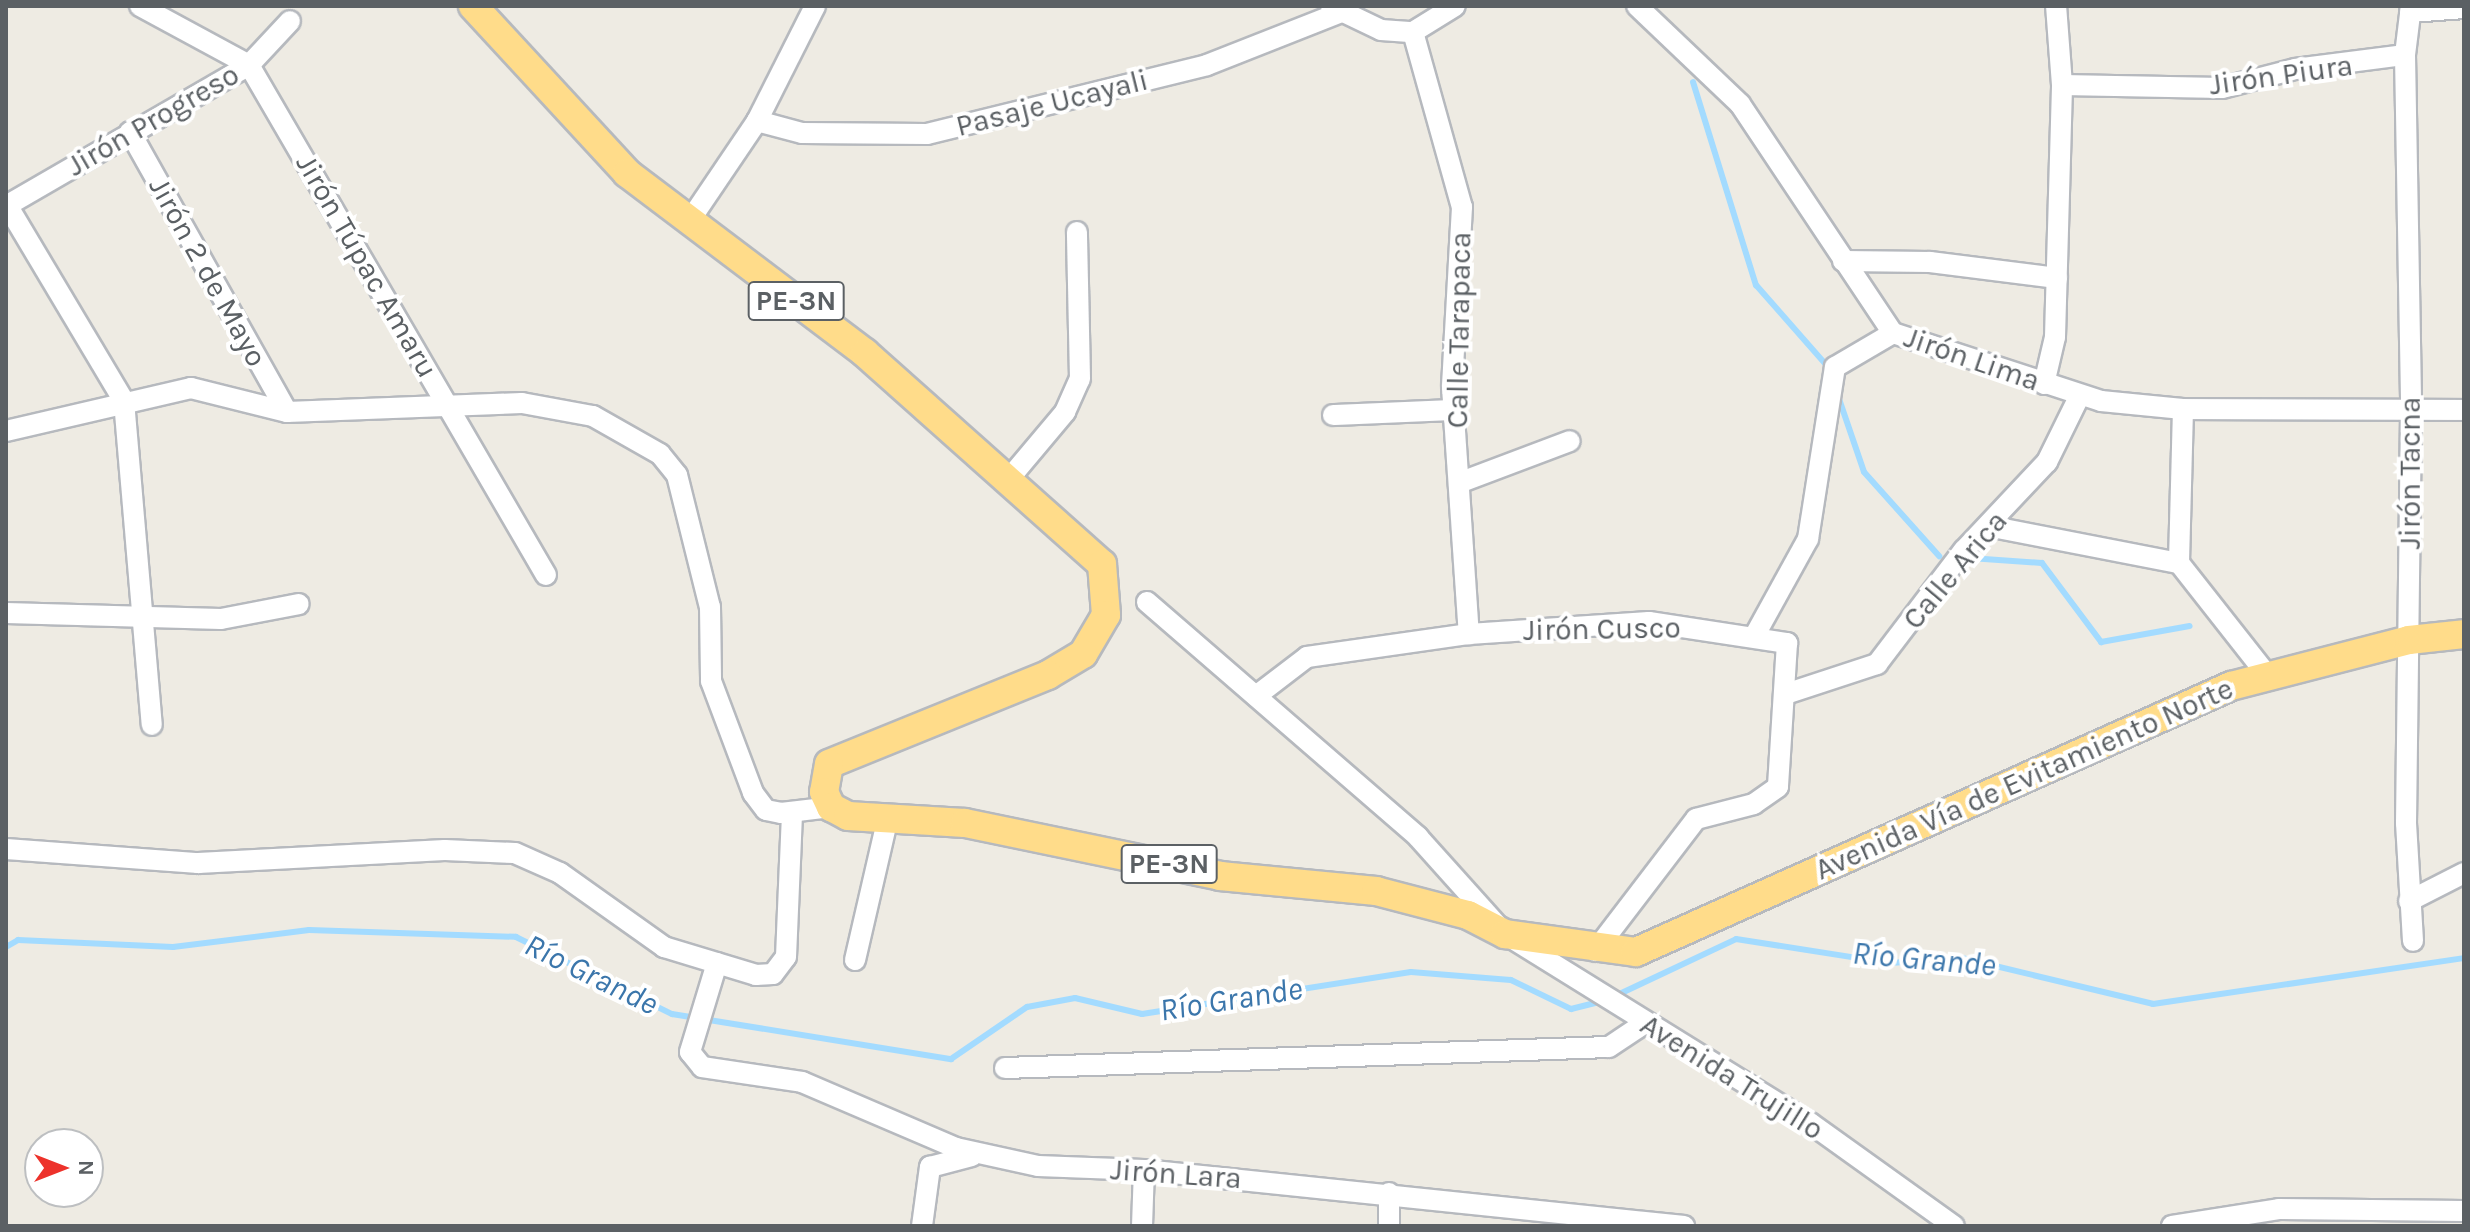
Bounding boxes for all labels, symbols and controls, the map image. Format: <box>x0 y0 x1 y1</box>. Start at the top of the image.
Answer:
street label: Jirón Piura <box>2207 47 2355 103</box>
street label: Jirón Progreso <box>61 56 245 184</box>
street label: Pasaje Ucayali <box>952 62 1152 144</box>
street label: Jirón Túpac Amaru <box>288 148 446 384</box>
street label: Jirón 2 de Mayo <box>141 171 275 373</box>
street label: Calle Tarapaca <box>1439 231 1479 429</box>
road number: PE-3N <box>746 277 846 325</box>
street label: Jirón Lima <box>1899 319 2045 399</box>
street label: Jirón Tacna <box>2392 397 2428 549</box>
street label: Calle Arica <box>1895 504 2015 636</box>
street label: Jirón Cusco <box>1523 610 1681 648</box>
street label: Avenida Vía de Evitamiento Norte <box>1809 670 2239 888</box>
road number: PE-3N <box>1119 840 1219 888</box>
water label: Río Grande <box>518 926 664 1024</box>
water label: Río Grande <box>1851 935 1997 985</box>
water label: Río Grande <box>1157 970 1305 1030</box>
street label: Avenida Trujillo <box>1634 1006 1830 1148</box>
north arrow <box>24 1128 104 1208</box>
street label: Jirón Lara <box>1109 1151 1243 1197</box>
text: N <box>73 1160 99 1176</box>

